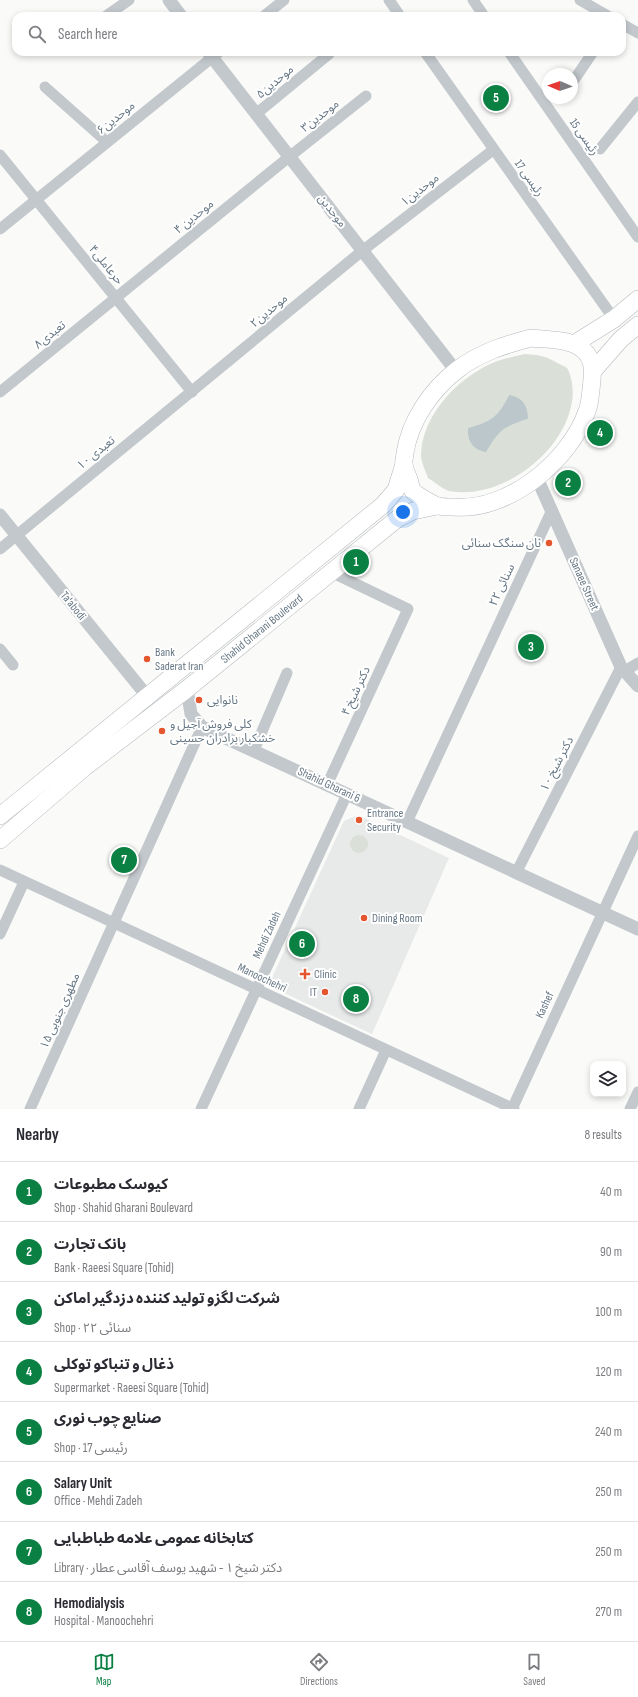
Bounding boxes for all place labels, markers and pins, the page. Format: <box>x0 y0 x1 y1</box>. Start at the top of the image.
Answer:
pin: 5 <box>483 83 509 113</box>
pin: 4 <box>587 418 613 448</box>
pin: 2 <box>555 468 581 498</box>
place label: نان سنگک سنائی <box>462 536 541 551</box>
marker: نان سنگک سنائی <box>544 538 554 548</box>
pin: 1 <box>343 547 369 577</box>
pin: 3 <box>518 632 544 662</box>
place label: Bank Saderat Iran <box>155 645 203 674</box>
marker: Bank Saderat Iran <box>142 654 152 664</box>
place label: نانوایی <box>207 693 238 708</box>
marker: نانوایی <box>194 695 204 705</box>
place label: کلی فروش آجیل و خشکبار برادران حسینی <box>170 717 275 746</box>
marker: کلی فروش آجیل و خشکبار برادران حسینی <box>157 726 167 736</box>
place label: Entrance Security <box>367 806 404 835</box>
marker: Entrance Security <box>354 815 364 825</box>
pin: 7 <box>111 845 137 875</box>
place label: Dining Room <box>372 911 423 926</box>
marker: Dining Room <box>359 913 369 923</box>
pin: 6 <box>289 929 315 959</box>
place label: Clinic <box>314 967 337 982</box>
marker: Clinic <box>299 968 311 980</box>
pin: 8 <box>343 984 369 1014</box>
place label: IT <box>310 985 317 1000</box>
marker: IT <box>320 987 330 997</box>

